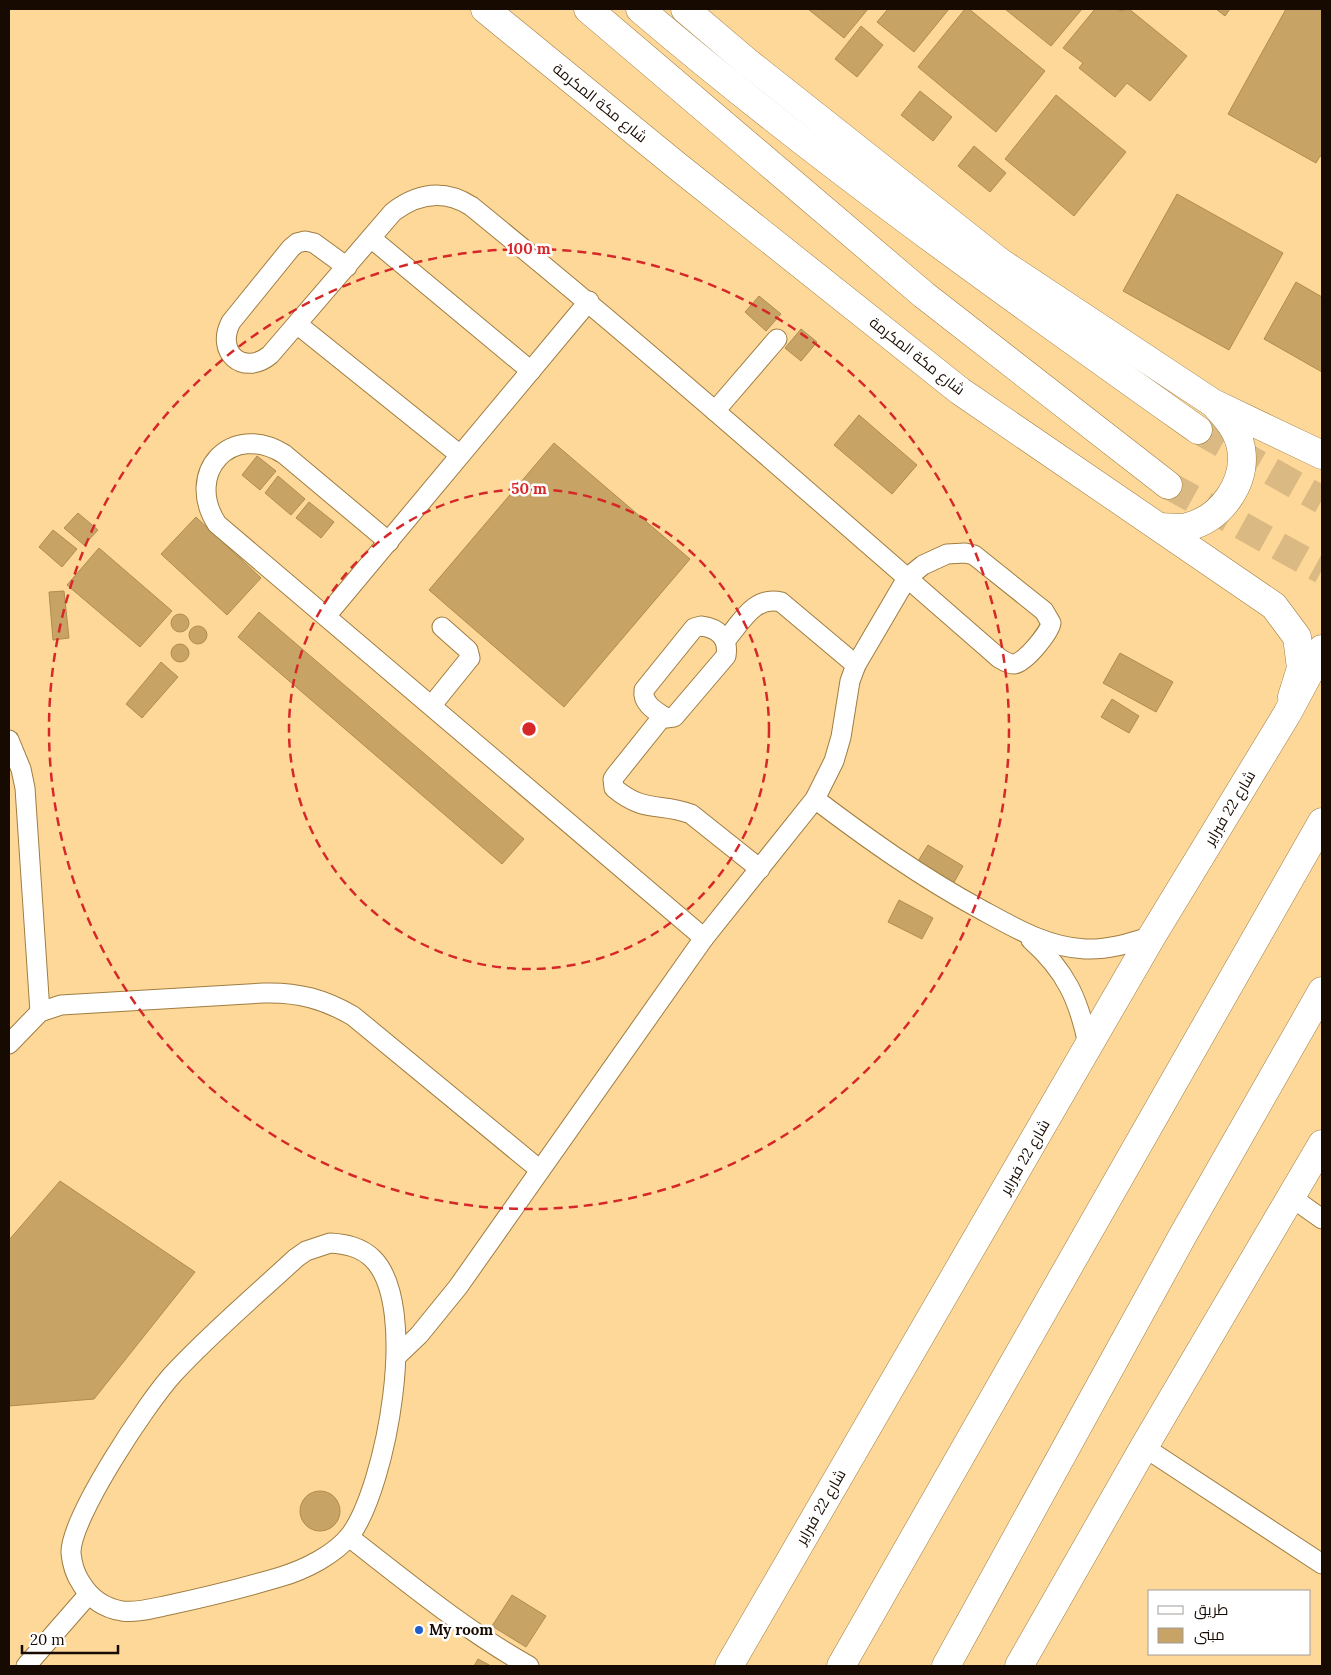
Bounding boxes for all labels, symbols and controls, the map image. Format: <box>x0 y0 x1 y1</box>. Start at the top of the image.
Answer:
street label: شارع مكة المكرمة <box>548 59 651 148</box>
text: 100 m <box>508 239 551 258</box>
street label: شارع مكة المكرمة <box>864 312 969 400</box>
text: 50 m <box>511 479 547 498</box>
centre of rings <box>520 720 538 738</box>
street label: شارع 22 فبراير <box>1199 767 1261 850</box>
street label: شارع 22 فبراير <box>995 1116 1055 1200</box>
street label: شارع 22 فبراير <box>791 1466 851 1550</box>
legend <box>1148 1590 1311 1655</box>
text: طريق <box>1194 1600 1228 1620</box>
place label: My room <box>429 1620 493 1639</box>
scale bar <box>22 1622 119 1654</box>
marker: My room <box>413 1624 425 1636</box>
text: مبنى <box>1194 1625 1225 1645</box>
text: 20 m <box>30 1630 65 1649</box>

